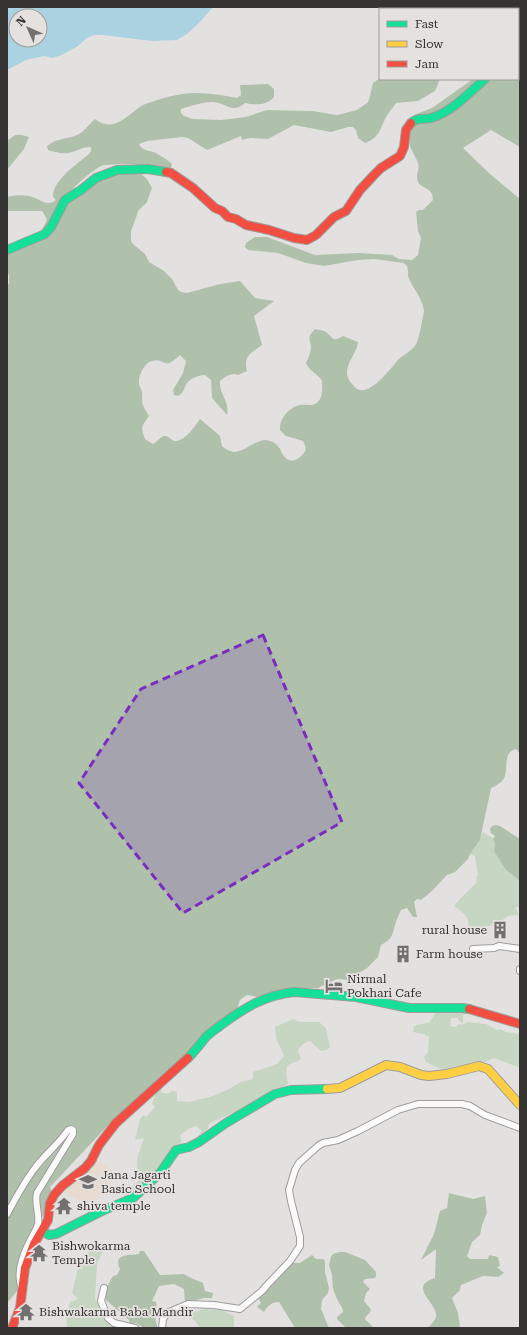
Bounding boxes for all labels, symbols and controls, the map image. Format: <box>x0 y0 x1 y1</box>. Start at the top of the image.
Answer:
north arrow <box>8 8 48 48</box>
legend <box>379 8 519 80</box>
text: N <box>14 13 29 29</box>
text: Fast <box>415 17 439 31</box>
text: Slow <box>415 37 443 51</box>
text: Jam <box>415 57 439 71</box>
building icon: rural house <box>490 920 510 940</box>
place label: rural house <box>422 923 487 937</box>
building icon: Farm house <box>393 944 413 964</box>
place label: Farm house <box>416 947 483 961</box>
place label: Nirmal Pokhari Cafe <box>347 972 422 1000</box>
hotel icon: Nirmal Pokhari Cafe <box>324 976 344 996</box>
place label: Jana Jagarti Basic School <box>101 1168 176 1196</box>
school or university icon: Jana Jagarti Basic School <box>78 1172 98 1192</box>
temple icon: shiva temple <box>54 1196 74 1216</box>
place label: shiva temple <box>77 1199 151 1213</box>
place label: Bishwokarma Temple <box>52 1239 131 1267</box>
temple icon: Bishwokarma Temple <box>29 1243 49 1263</box>
temple icon: Bishwakarma Baba Mandir <box>16 1302 36 1322</box>
place label: Bishwakarma Baba Mandir <box>39 1305 193 1319</box>

